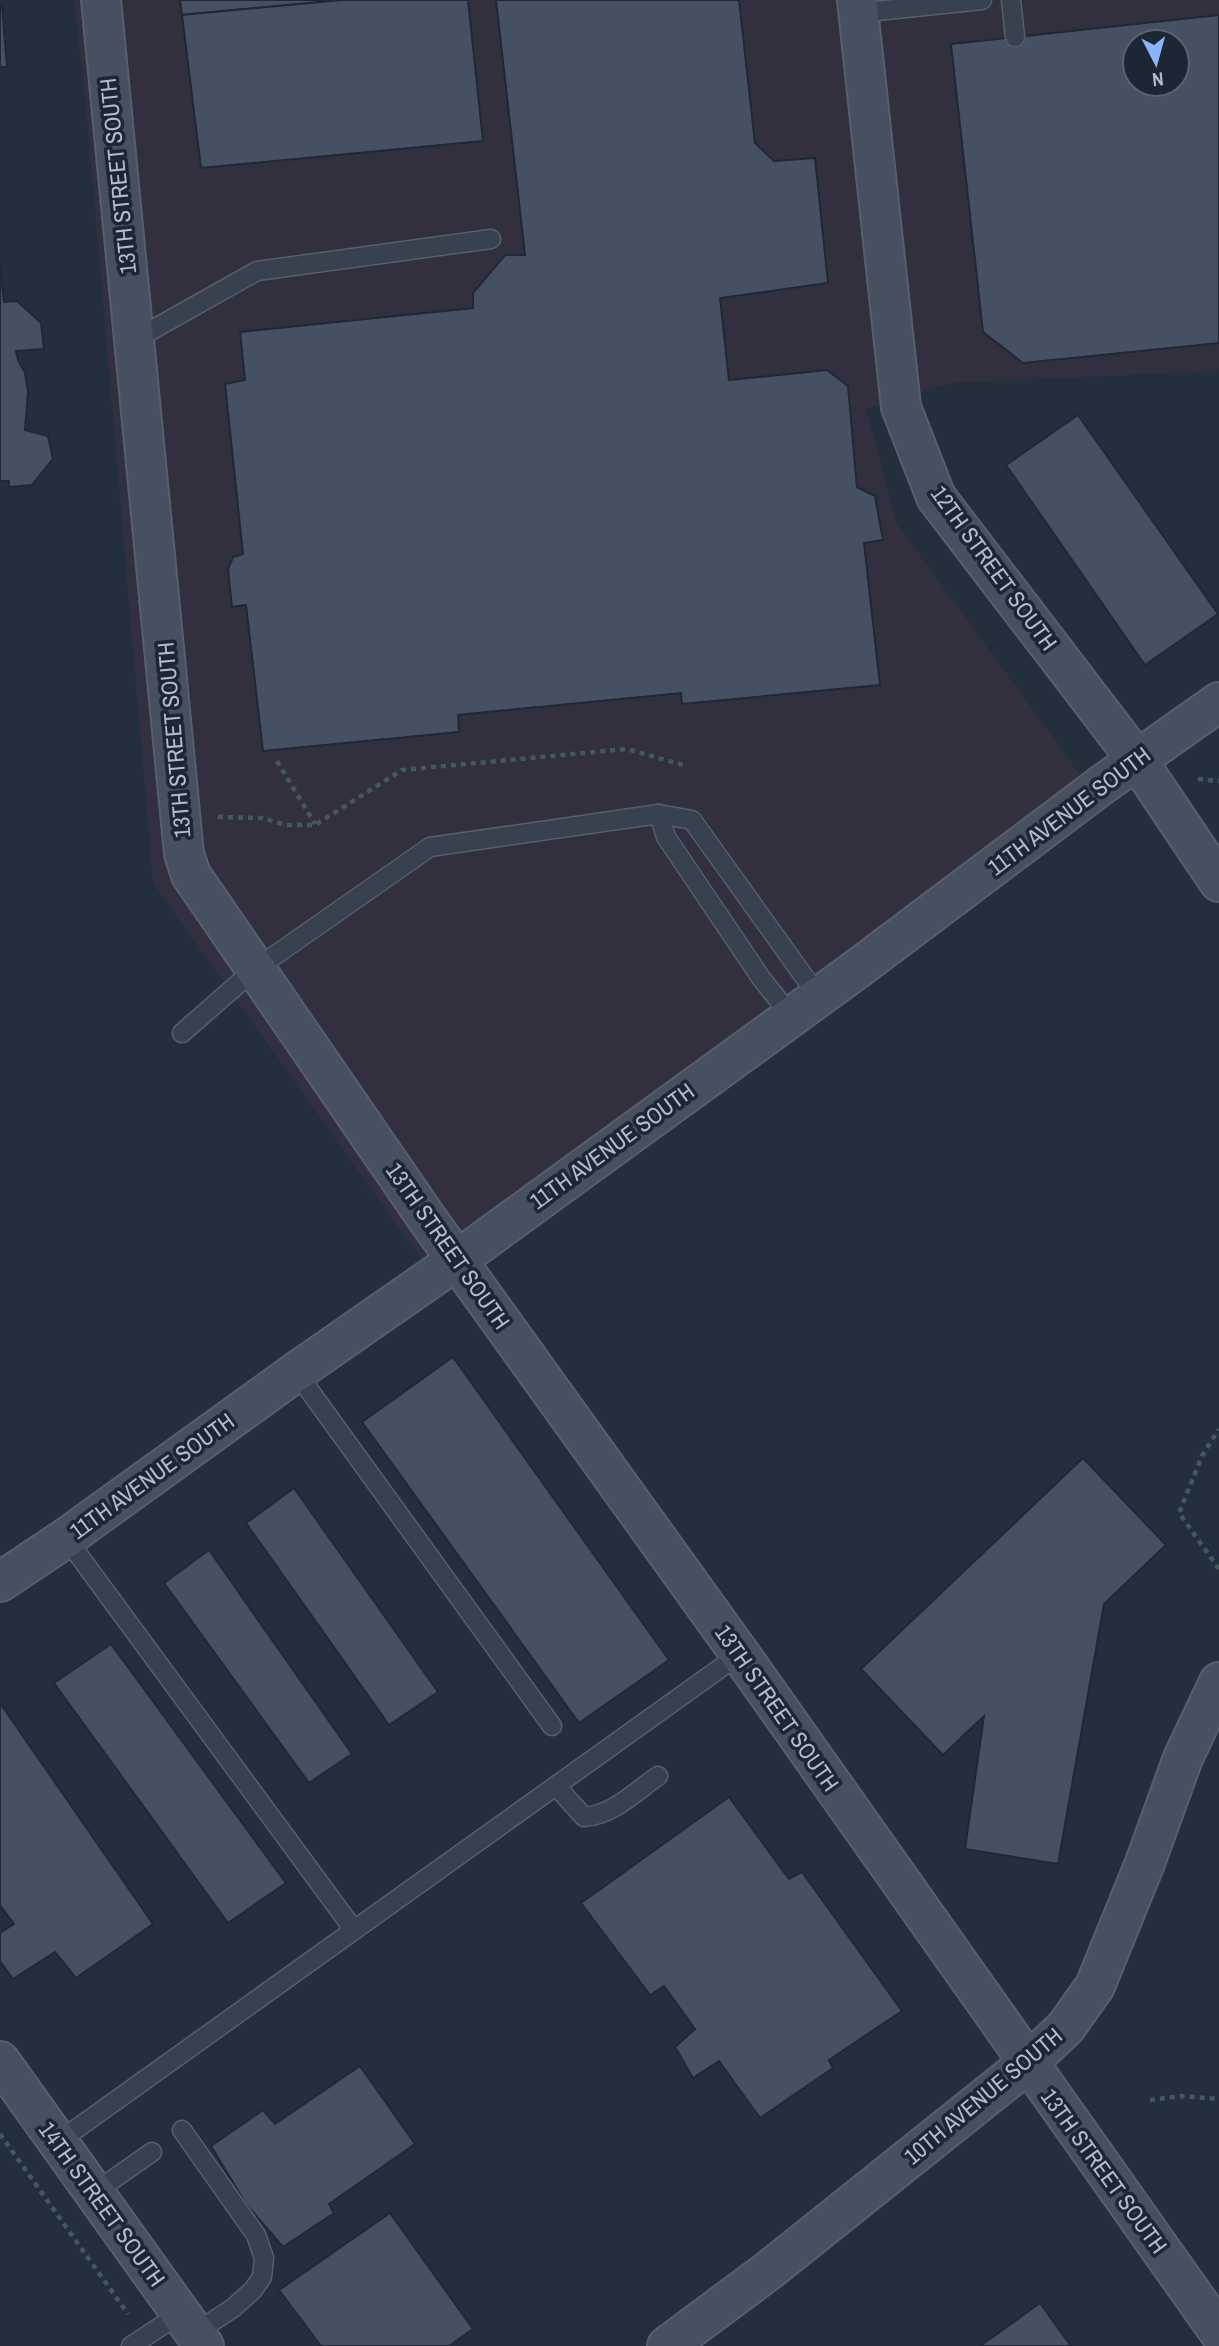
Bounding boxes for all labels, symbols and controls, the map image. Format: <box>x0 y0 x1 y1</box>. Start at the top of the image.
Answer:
north arrow <box>1121 28 1191 98</box>
text: N <box>1151 66 1165 93</box>
street label: 13TH STREET SOUTH <box>92 77 143 275</box>
street label: 12TH STREET SOUTH <box>924 479 1065 656</box>
street label: 13TH STREET SOUTH <box>149 641 198 839</box>
street label: 11TH AVENUE SOUTH <box>981 739 1156 882</box>
street label: 11TH AVENUE SOUTH <box>523 1075 700 1216</box>
street label: 13TH STREET SOUTH <box>379 1156 518 1335</box>
street label: 11TH AVENUE SOUTH <box>63 1405 240 1546</box>
street label: 13TH STREET SOUTH <box>708 1618 847 1797</box>
street label: 10TH AVENUE SOUTH <box>897 2020 1068 2171</box>
street label: 13TH STREET SOUTH <box>1034 2082 1175 2259</box>
street label: 14TH STREET SOUTH <box>32 2115 173 2292</box>

